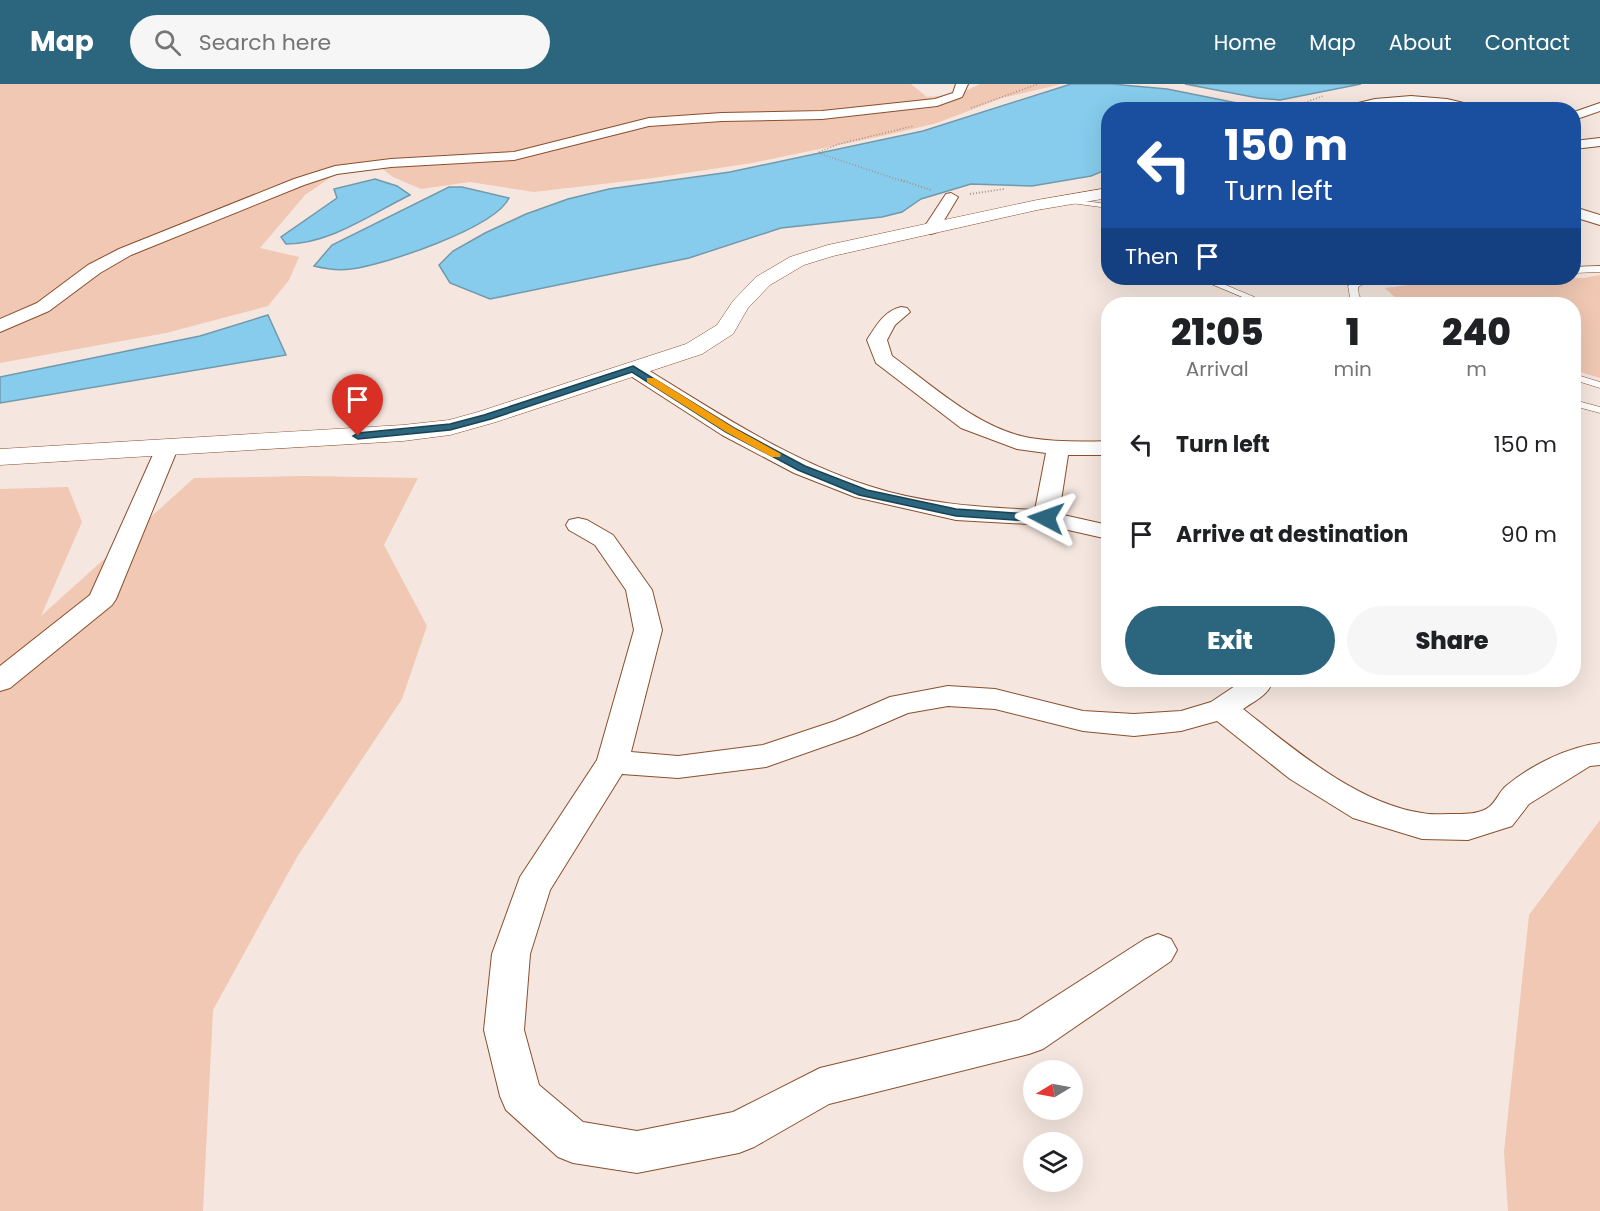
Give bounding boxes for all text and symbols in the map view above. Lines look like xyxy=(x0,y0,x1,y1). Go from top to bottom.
search box xyxy=(130,15,550,69)
text: Map xyxy=(30,22,94,61)
icon: search xyxy=(151,26,184,59)
text: Search here xyxy=(199,27,331,58)
text: Home xyxy=(1214,28,1276,57)
text: Map xyxy=(1309,28,1356,57)
text: About xyxy=(1389,28,1452,57)
text: Contact xyxy=(1485,28,1570,57)
text: 150 m xyxy=(1224,116,1348,175)
icon: left xyxy=(1125,126,1203,204)
text: Turn left xyxy=(1224,172,1333,209)
icon: arrive xyxy=(1191,240,1224,273)
text: Then xyxy=(1125,241,1179,272)
text: 21:05 xyxy=(1171,307,1264,358)
text: 1 xyxy=(1346,307,1360,358)
text: 240 xyxy=(1442,307,1511,358)
text: Arrival xyxy=(1186,355,1249,383)
text: min xyxy=(1334,355,1372,383)
text: m xyxy=(1466,355,1487,383)
pin xyxy=(332,374,383,436)
icon: arrive xyxy=(341,383,374,416)
icon: left xyxy=(1125,428,1158,461)
text: Turn left xyxy=(1176,429,1270,460)
text: 150 m xyxy=(1494,429,1557,460)
position arrow xyxy=(1014,486,1078,550)
icon: arrive xyxy=(1125,518,1158,551)
text: Arrive at destination xyxy=(1176,519,1408,550)
text: 90 m xyxy=(1501,519,1557,550)
button: Exit xyxy=(1125,606,1335,675)
button: Share xyxy=(1347,606,1557,675)
north arrow xyxy=(1023,1060,1083,1120)
map controls xyxy=(1023,1060,1083,1192)
button: layers xyxy=(1023,1132,1083,1192)

